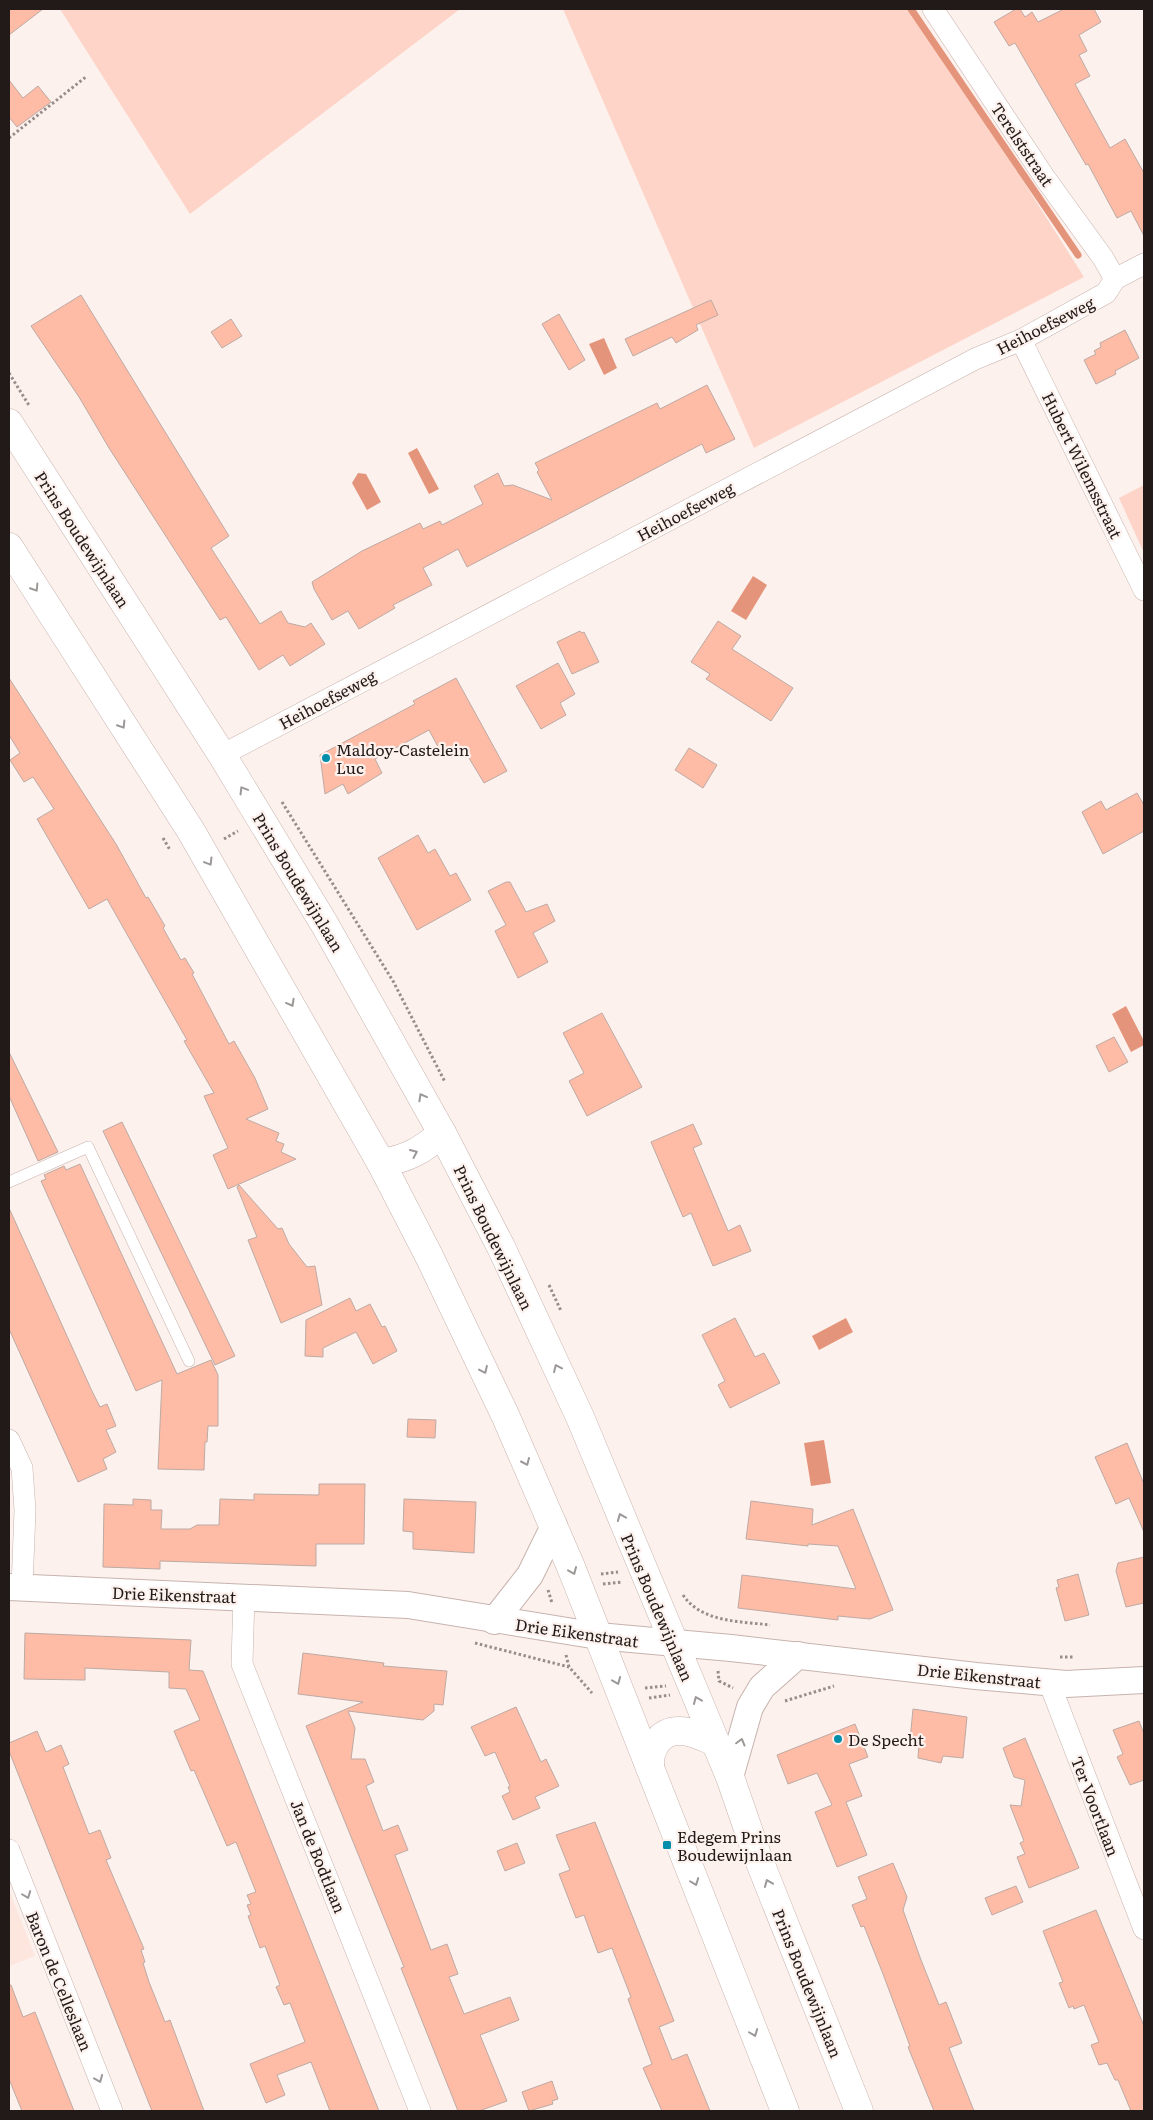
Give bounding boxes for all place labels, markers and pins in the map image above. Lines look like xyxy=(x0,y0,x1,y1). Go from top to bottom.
place label: Maldoy-Castelein Luc xyxy=(336,737,470,779)
marker: Maldoy-Castelein Luc xyxy=(320,752,332,764)
place label: De Specht xyxy=(848,1727,924,1751)
marker: De Specht xyxy=(832,1733,844,1745)
place label: Edegem Prins Boudewijnlaan xyxy=(677,1824,793,1866)
marker: Edegem Prins Boudewijnlaan xyxy=(661,1839,673,1851)

